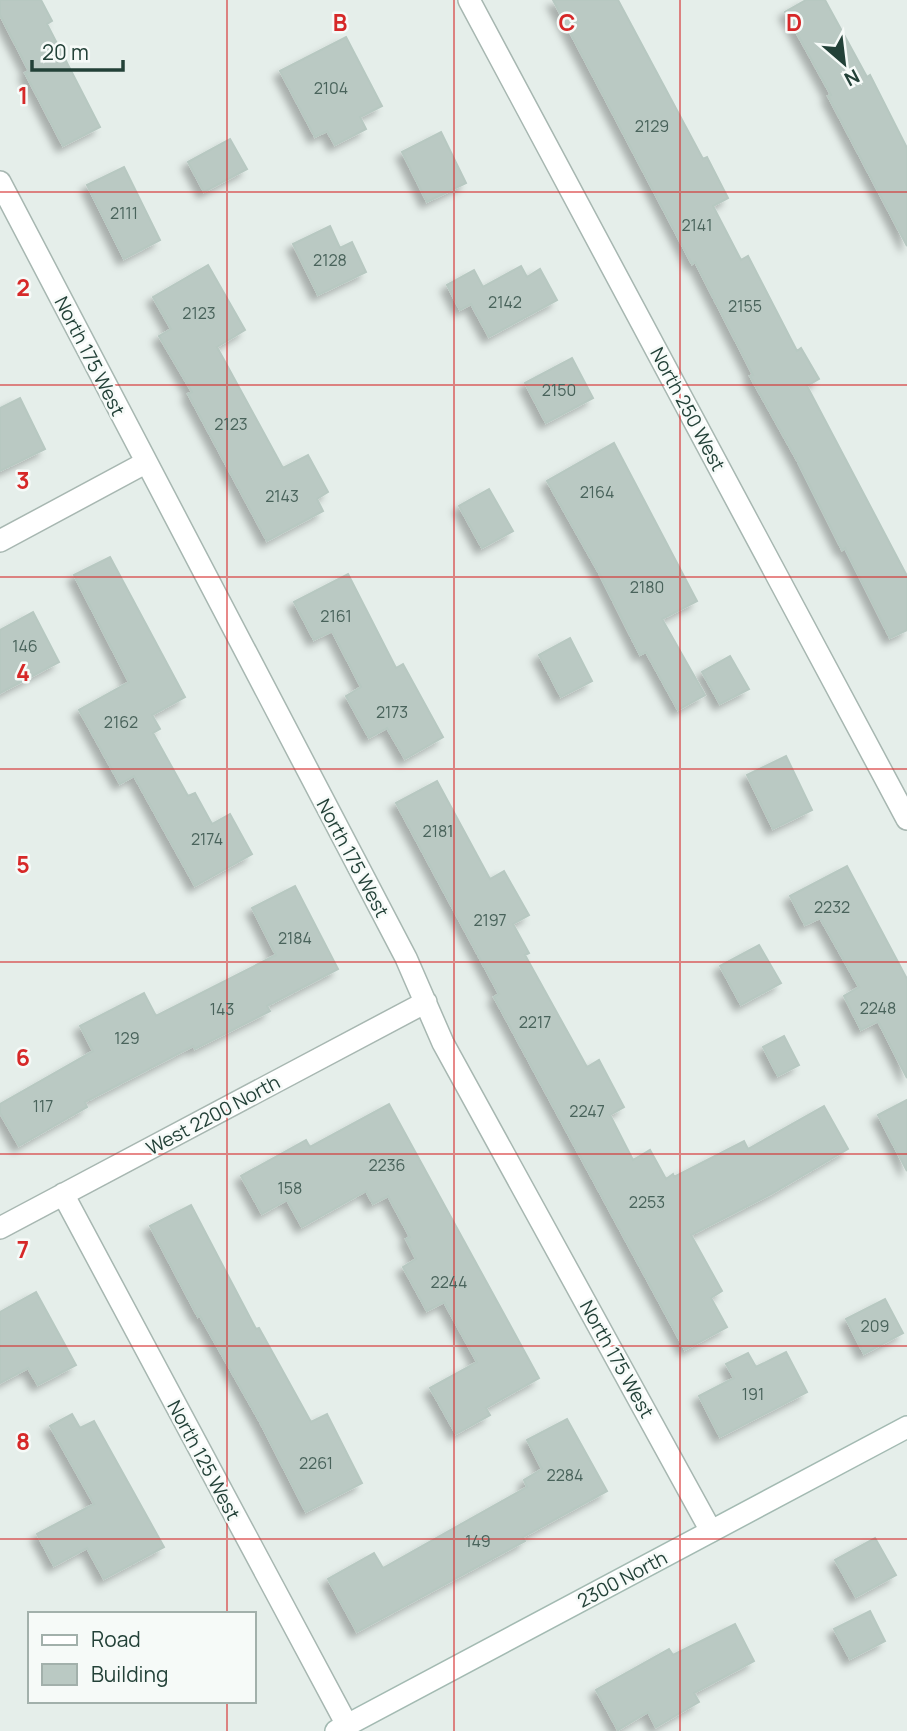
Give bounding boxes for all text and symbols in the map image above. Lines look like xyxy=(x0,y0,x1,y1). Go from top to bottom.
text: B xyxy=(333,6,347,38)
text: C xyxy=(559,6,576,38)
text: D xyxy=(786,6,802,38)
scale bar xyxy=(32,28,122,72)
north arrow xyxy=(809,28,879,98)
text: 20 m xyxy=(42,38,89,66)
text: N xyxy=(840,63,864,93)
house number: 2104 xyxy=(314,77,348,99)
text: 1 xyxy=(18,79,28,111)
house number: 2129 xyxy=(635,115,669,137)
house number: 2111 xyxy=(110,202,138,224)
house number: 2141 xyxy=(681,214,713,236)
house number: 2128 xyxy=(313,249,347,271)
text: 2 xyxy=(16,271,30,303)
house number: 2142 xyxy=(488,291,522,313)
street label: North 175 West xyxy=(49,292,131,420)
house number: 2155 xyxy=(728,295,762,317)
house number: 2123 xyxy=(182,302,216,324)
street label: North 250 West xyxy=(645,343,731,475)
house number: 2150 xyxy=(542,379,576,401)
house number: 2123 xyxy=(214,413,248,435)
text: 3 xyxy=(16,464,30,496)
house number: 2164 xyxy=(580,481,614,503)
house number: 2143 xyxy=(265,485,299,507)
house number: 2180 xyxy=(630,576,664,598)
house number: 2161 xyxy=(320,605,352,627)
house number: 146 xyxy=(12,635,38,657)
text: 4 xyxy=(16,656,30,688)
house number: 2173 xyxy=(376,701,408,723)
house number: 2162 xyxy=(104,711,138,733)
street label: North 175 West xyxy=(311,794,395,922)
house number: 2181 xyxy=(423,820,453,842)
house number: 2174 xyxy=(191,828,223,850)
text: 5 xyxy=(16,848,30,880)
house number: 2232 xyxy=(814,896,850,918)
house number: 2197 xyxy=(473,909,507,931)
house number: 2184 xyxy=(278,927,312,949)
house number: 2248 xyxy=(860,997,896,1019)
house number: 143 xyxy=(210,998,234,1020)
house number: 2217 xyxy=(519,1011,551,1033)
house number: 129 xyxy=(114,1027,140,1049)
text: 6 xyxy=(16,1041,30,1073)
street label: West 2200 North xyxy=(142,1069,284,1161)
house number: 117 xyxy=(33,1095,53,1117)
house number: 2247 xyxy=(569,1100,605,1122)
house number: 2236 xyxy=(368,1154,406,1176)
house number: 158 xyxy=(278,1177,302,1199)
house number: 2253 xyxy=(629,1191,665,1213)
text: 7 xyxy=(17,1233,29,1265)
house number: 2244 xyxy=(431,1271,467,1293)
street label: North 175 West xyxy=(574,1295,660,1423)
house number: 209 xyxy=(861,1315,889,1337)
house number: 191 xyxy=(742,1383,764,1405)
street label: North 125 West xyxy=(162,1396,246,1524)
text: 8 xyxy=(16,1425,30,1457)
house number: 2261 xyxy=(299,1452,333,1474)
house number: 2284 xyxy=(547,1464,583,1486)
house number: 149 xyxy=(465,1530,491,1552)
street label: 2300 North xyxy=(572,1544,672,1614)
legend xyxy=(28,1612,256,1703)
text: Road xyxy=(91,1625,141,1653)
text: Building xyxy=(91,1660,168,1688)

